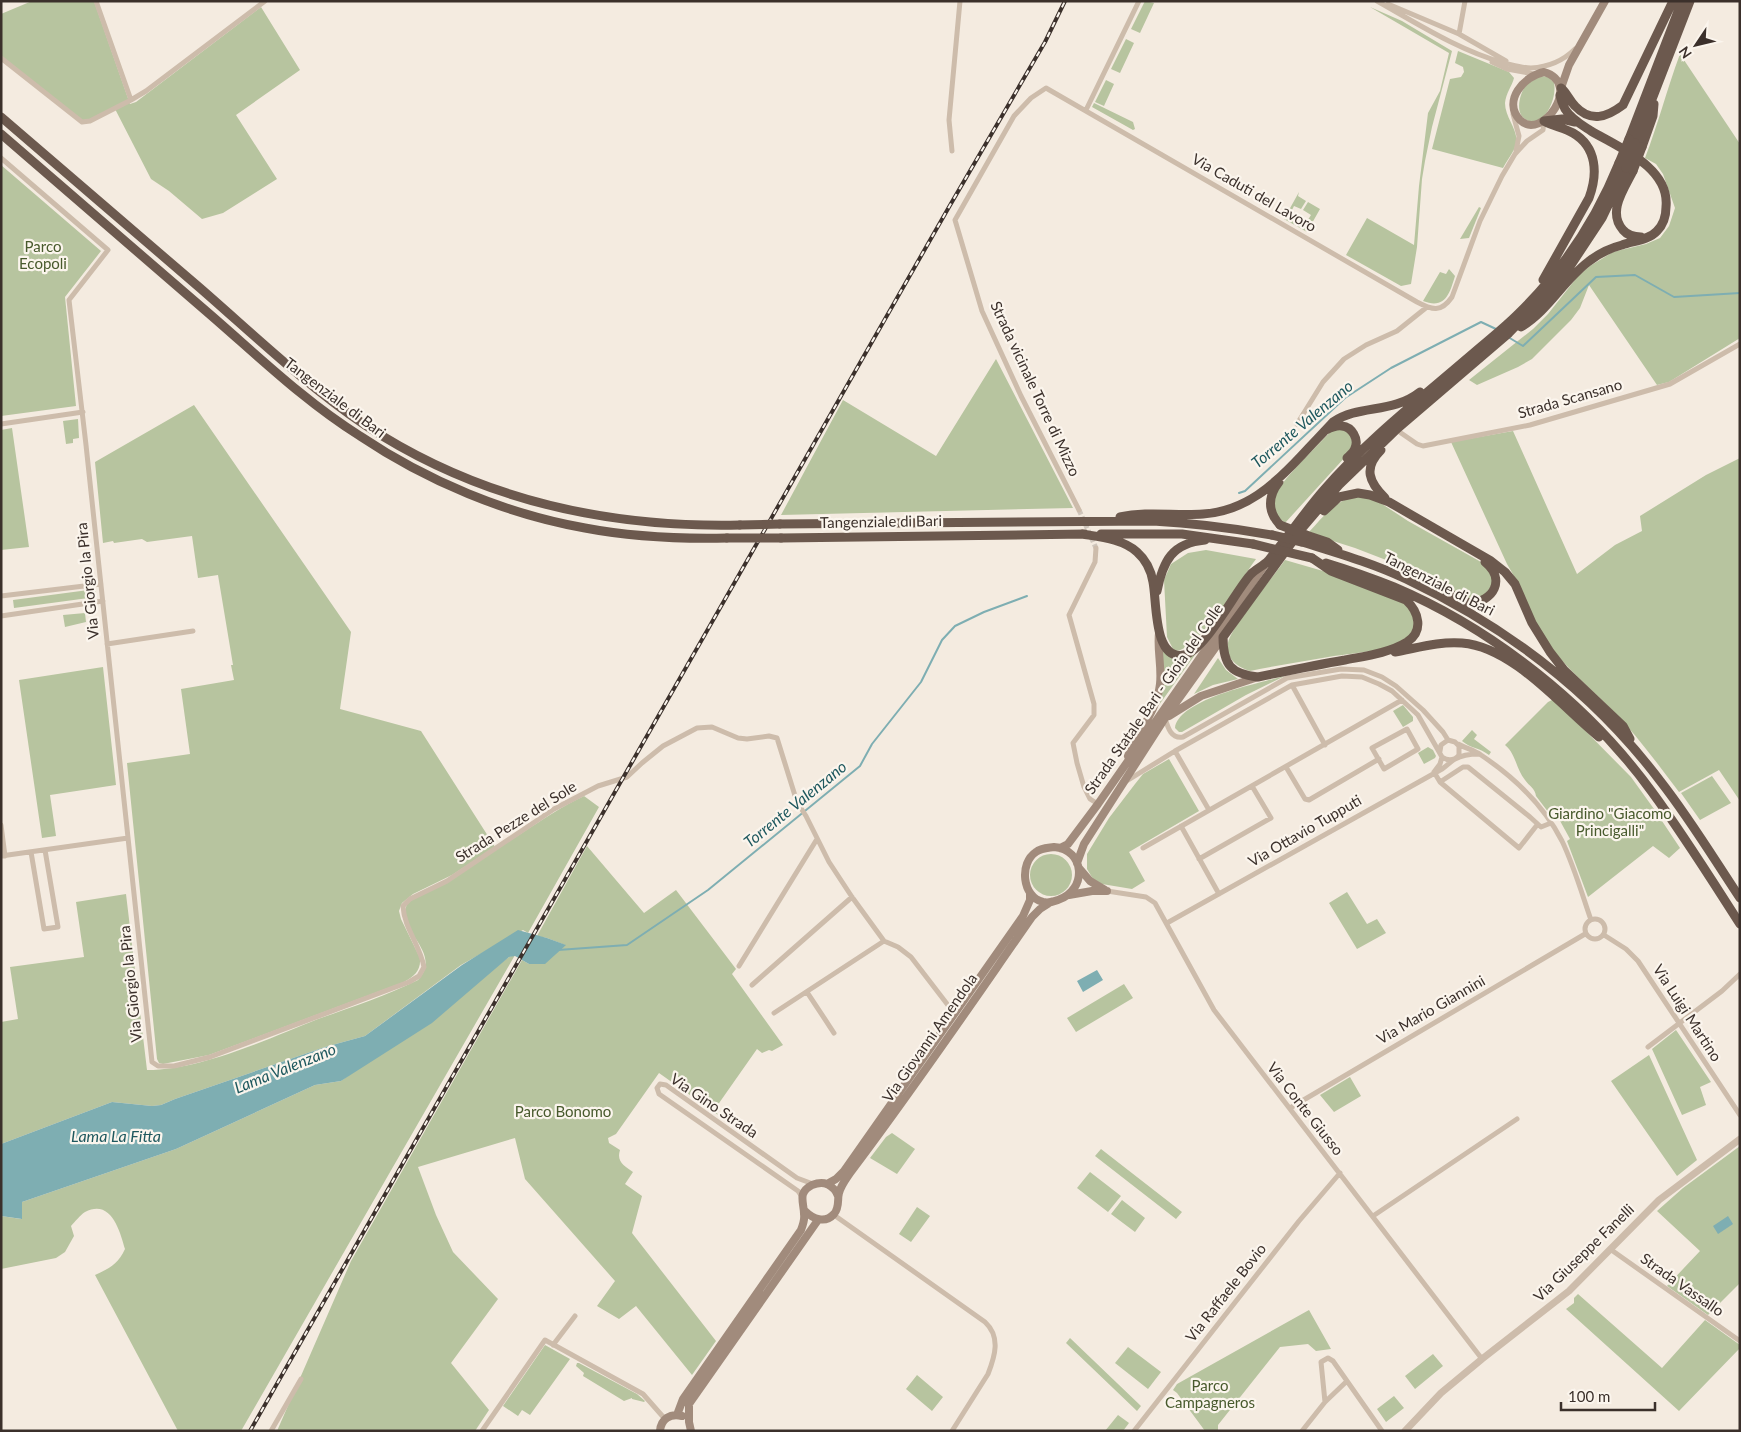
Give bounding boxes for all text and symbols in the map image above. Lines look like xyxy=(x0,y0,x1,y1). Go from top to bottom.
north arrow xyxy=(1671,20,1721,70)
text: N xyxy=(1675,43,1695,62)
street label: Via Caduti del Lavoro xyxy=(1189,149,1320,235)
park label: Parco Ecopoli xyxy=(19,237,67,272)
street label: Strada vicinale Torre di Mizzo xyxy=(987,298,1084,479)
street label: Tangenziale di Bari xyxy=(281,353,390,441)
street label: Strada Scansano xyxy=(1516,375,1624,422)
water label: Torrente Valenzano xyxy=(1247,376,1356,472)
street label: Tangenziale di Bari xyxy=(820,511,942,531)
street label: Via Giorgio la Pira xyxy=(72,522,102,640)
street label: Tangenziale di Bari xyxy=(1381,547,1498,619)
street label: Strada Statale Bari - Gioia del Colle xyxy=(1080,600,1226,797)
water label: Torrente Valenzano xyxy=(739,756,850,851)
street label: Strada Pezze del Sole xyxy=(452,777,579,866)
street label: Via Ottavio Tupputi xyxy=(1245,790,1364,870)
park label: Giardino "Giacomo Princigalli" xyxy=(1548,804,1672,839)
street label: Via Giorgio la Pira xyxy=(115,925,145,1043)
street label: Via Luigi Martino xyxy=(1650,960,1726,1064)
street label: Via Giovanni Amendola xyxy=(878,970,980,1105)
street label: Via Mario Giannini xyxy=(1373,971,1488,1047)
water label: Lama Valenzano xyxy=(231,1039,338,1097)
street label: Via Conte Giusso xyxy=(1264,1058,1348,1159)
street label: Via Gino Strada xyxy=(667,1069,762,1141)
park label: Parco Bonomo xyxy=(515,1102,611,1120)
water label: Lama La Fitta xyxy=(71,1126,161,1145)
street label: Via Giuseppe Fanelli xyxy=(1529,1200,1637,1305)
street label: Via Raffaele Bovio xyxy=(1181,1240,1269,1345)
street label: Strada Vassallo xyxy=(1637,1249,1728,1320)
park label: Parco Campagneros xyxy=(1165,1376,1255,1411)
scale bar xyxy=(1561,1380,1655,1412)
text: 100 m xyxy=(1568,1387,1610,1405)

